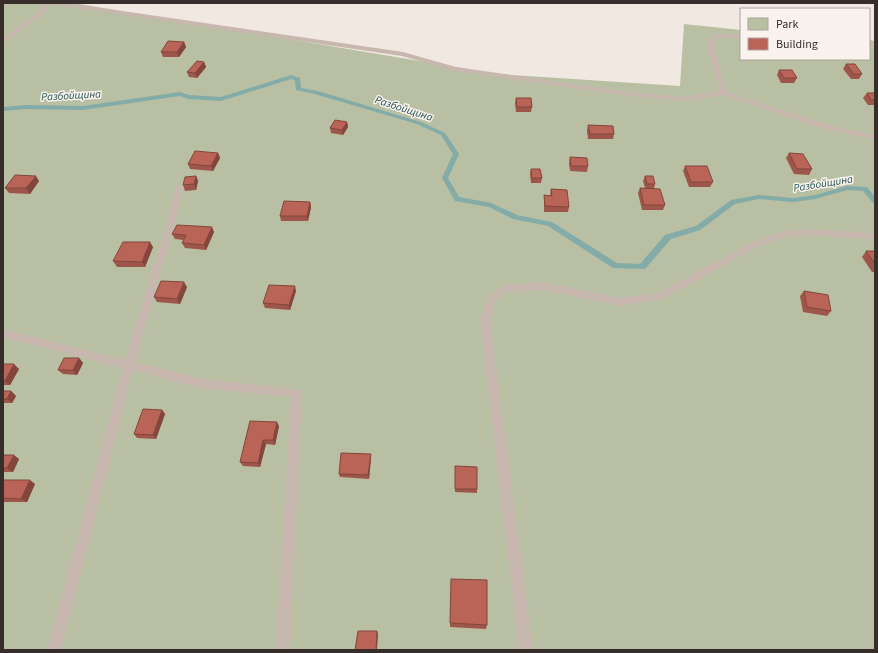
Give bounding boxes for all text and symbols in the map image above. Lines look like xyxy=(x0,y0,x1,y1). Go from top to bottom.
legend xyxy=(740,8,870,60)
text: Park xyxy=(776,16,798,33)
text: Building xyxy=(776,36,818,53)
water label: Разбойщина xyxy=(41,86,102,105)
water label: Разбойщина xyxy=(373,92,435,125)
water label: Разбойщина xyxy=(792,171,854,196)

